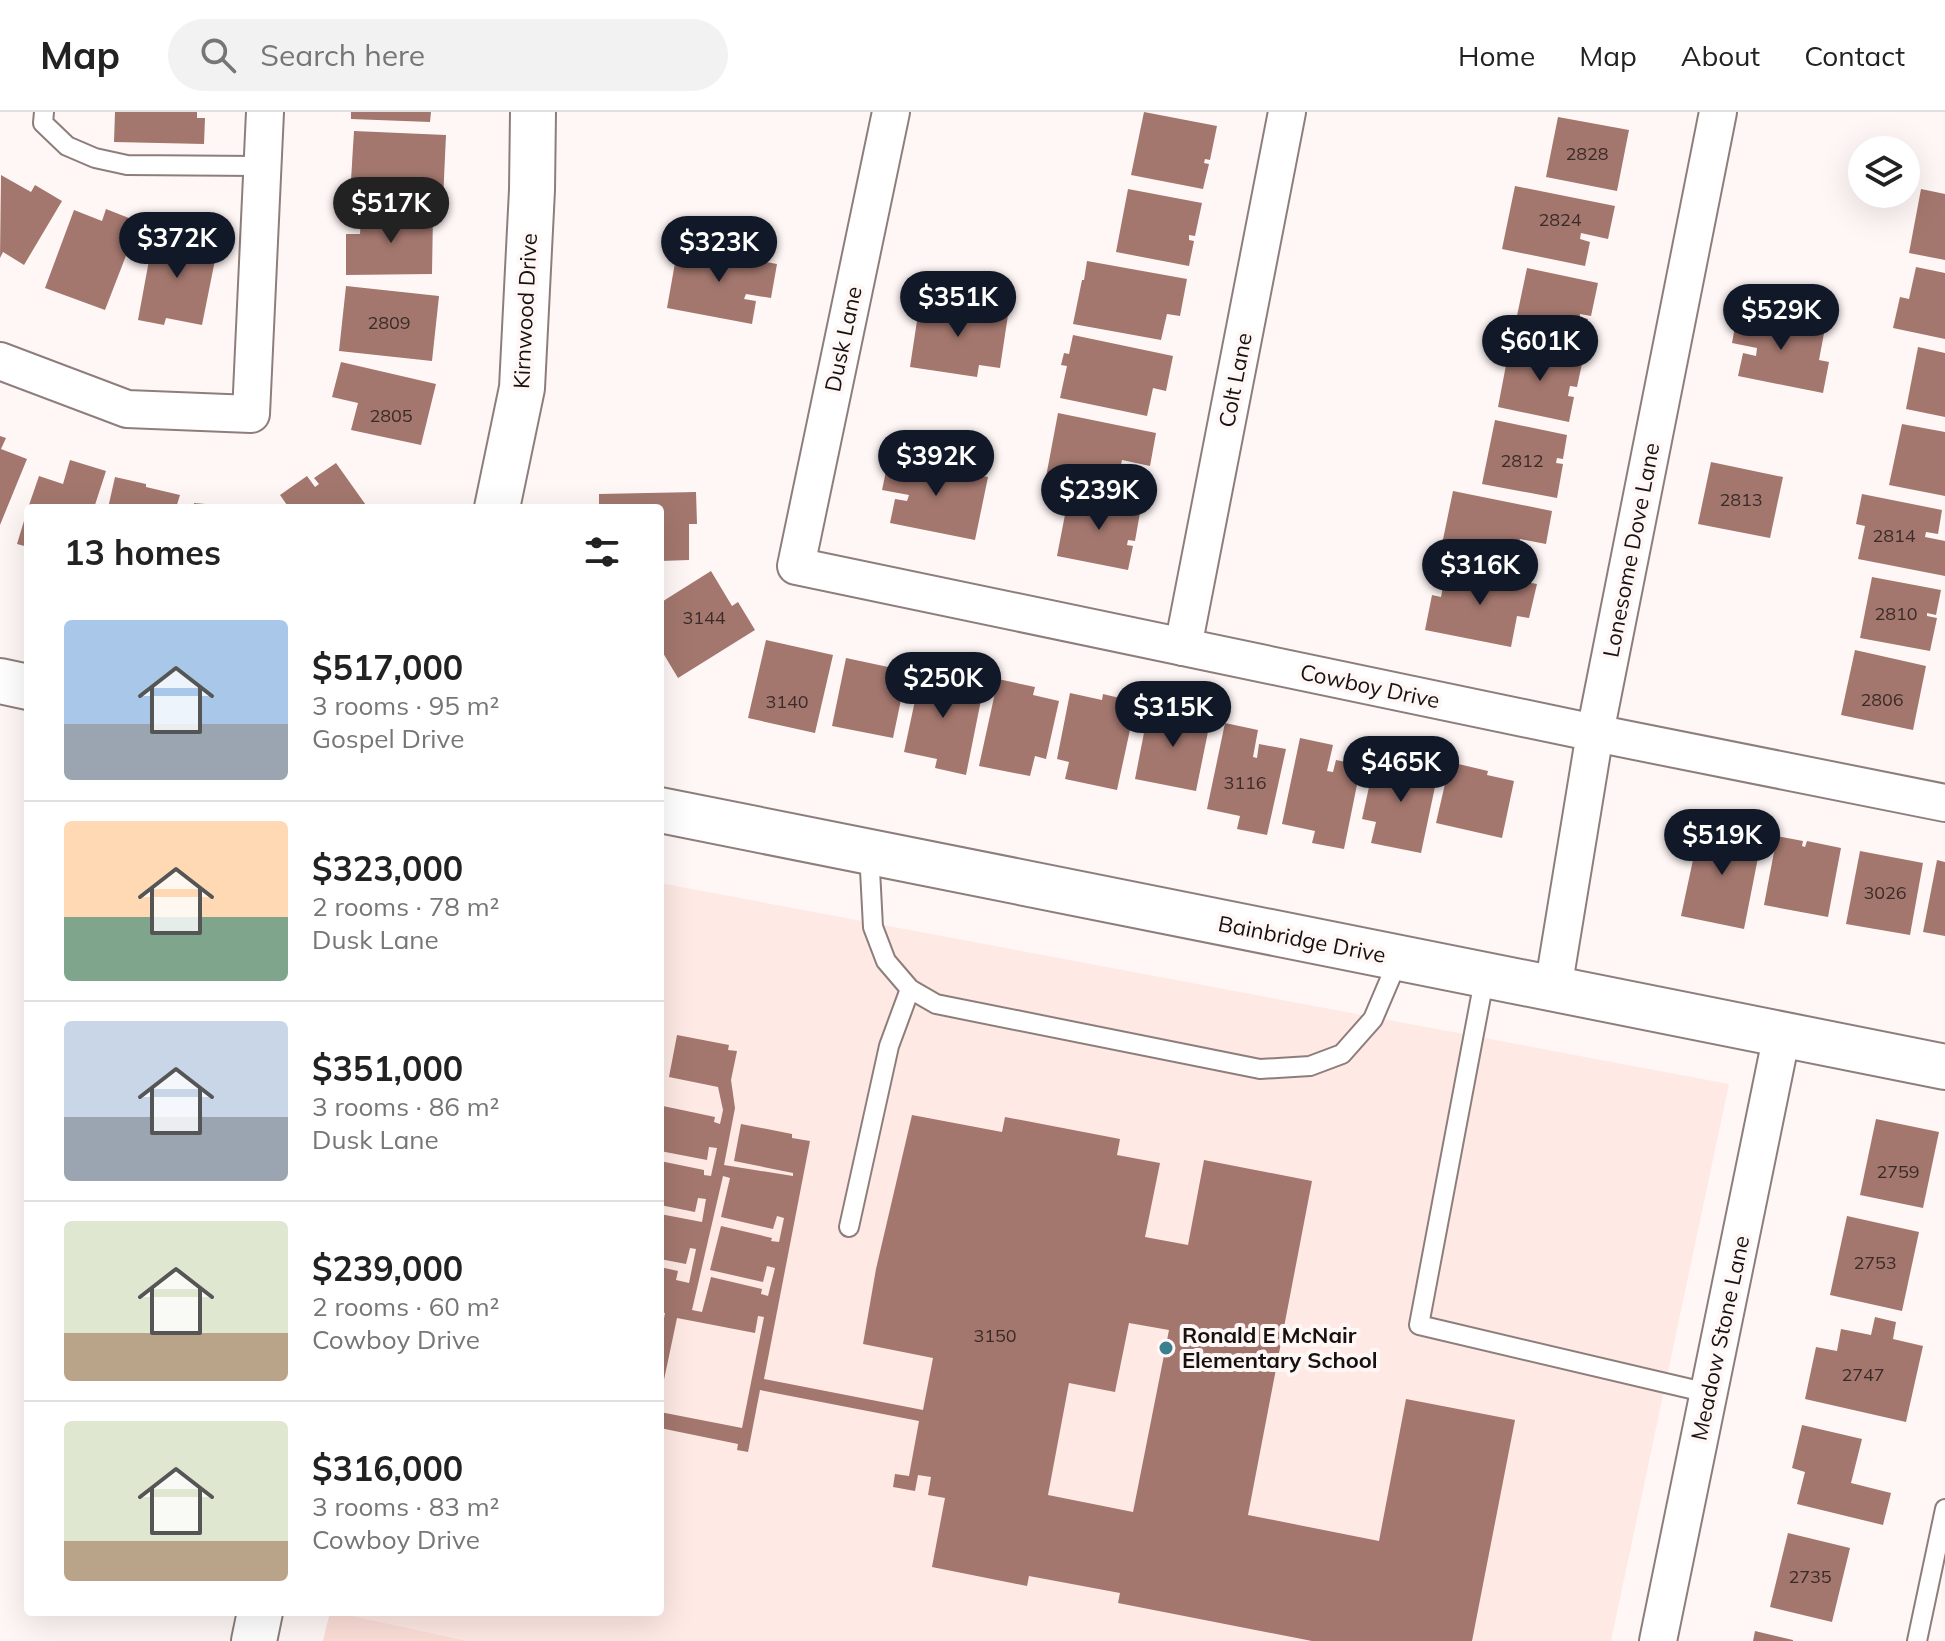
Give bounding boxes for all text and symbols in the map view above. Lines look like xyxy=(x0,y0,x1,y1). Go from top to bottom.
search box xyxy=(168,19,728,91)
text: Map xyxy=(40,31,120,79)
icon: search xyxy=(196,33,240,77)
text: Search here xyxy=(260,36,425,74)
text: Home xyxy=(1458,38,1535,73)
text: Map xyxy=(1579,38,1637,73)
text: About xyxy=(1681,38,1760,73)
text: Contact xyxy=(1804,38,1905,73)
map controls xyxy=(1848,136,1920,208)
button: layers xyxy=(1848,136,1920,208)
house number: 2828 xyxy=(1565,142,1609,165)
pin: $517K xyxy=(335,177,447,245)
text: $517K xyxy=(351,186,431,219)
house number: 2824 xyxy=(1538,208,1582,231)
pin: $372K xyxy=(121,212,233,280)
pin: $323K xyxy=(663,216,775,284)
text: $372K xyxy=(137,221,217,254)
text: $323K xyxy=(679,225,759,258)
street label: Kirnwood Drive xyxy=(507,232,543,390)
pin: $351K xyxy=(902,271,1014,339)
text: $351K xyxy=(918,280,998,313)
street label: Dusk Lane xyxy=(818,284,868,394)
pin: $529K xyxy=(1725,284,1837,352)
text: $529K xyxy=(1741,293,1821,326)
house number: 2809 xyxy=(367,311,411,334)
pin: $601K xyxy=(1484,315,1596,383)
text: $601K xyxy=(1500,324,1580,357)
street label: Colt Lane xyxy=(1212,330,1258,430)
house number: 2805 xyxy=(369,404,413,427)
pin: $392K xyxy=(880,430,992,498)
text: $392K xyxy=(896,439,976,472)
street label: Lonesome Dove Lane xyxy=(1596,440,1666,660)
house number: 2812 xyxy=(1500,449,1544,472)
pin: $239K xyxy=(1043,464,1155,532)
text: $239K xyxy=(1059,473,1139,506)
house number: 2813 xyxy=(1719,488,1763,511)
house number: 2814 xyxy=(1872,524,1916,547)
icon: filters xyxy=(580,530,624,574)
text: 13 homes xyxy=(64,531,221,574)
pin: $316K xyxy=(1424,539,1536,607)
text: $316K xyxy=(1440,548,1520,581)
house number: 2810 xyxy=(1874,602,1918,625)
house number: 3144 xyxy=(682,606,726,629)
text: $517,000 xyxy=(312,646,463,689)
icon: home xyxy=(128,652,224,748)
pin: $250K xyxy=(887,652,999,720)
street label: Cowboy Drive xyxy=(1298,658,1442,714)
text: $250K xyxy=(903,661,983,694)
pin: $315K xyxy=(1117,681,1229,749)
house number: 2806 xyxy=(1860,688,1904,711)
text: 3 rooms · 95 m² xyxy=(312,689,499,722)
house number: 3140 xyxy=(765,690,809,713)
text: $315K xyxy=(1133,690,1213,723)
text: Gospel Drive xyxy=(312,722,464,755)
pin: $465K xyxy=(1345,736,1457,804)
text: $465K xyxy=(1361,745,1441,778)
house number: 3116 xyxy=(1223,771,1267,794)
pin: $519K xyxy=(1666,809,1778,877)
text: $519K xyxy=(1682,818,1762,851)
text: $323,000 xyxy=(312,847,463,890)
icon: home xyxy=(128,853,224,949)
house number: 3026 xyxy=(1863,881,1907,904)
text: 2 rooms · 78 m² xyxy=(312,890,499,923)
street label: Bainbridge Drive xyxy=(1216,909,1388,969)
text: Dusk Lane xyxy=(312,923,439,956)
text: $351,000 xyxy=(312,1047,463,1090)
icon: home xyxy=(128,1053,224,1149)
text: 3 rooms · 86 m² xyxy=(312,1090,499,1123)
text: Dusk Lane xyxy=(312,1123,439,1156)
house number: 2759 xyxy=(1876,1160,1920,1183)
street label: Meadow Stone Lane xyxy=(1685,1233,1755,1443)
text: $239,000 xyxy=(312,1247,463,1290)
house number: 2753 xyxy=(1853,1251,1897,1274)
icon: home xyxy=(128,1253,224,1349)
text: 2 rooms · 60 m² xyxy=(312,1290,499,1323)
place label: Ronald E McNair Elementary School xyxy=(1182,1321,1378,1374)
text: Cowboy Drive xyxy=(312,1323,480,1356)
house number: 3150 xyxy=(973,1324,1017,1347)
marker: Ronald E McNair Elementary School xyxy=(1157,1339,1175,1357)
house number: 2747 xyxy=(1841,1363,1885,1386)
text: $316,000 xyxy=(312,1447,463,1490)
icon: home xyxy=(128,1453,224,1549)
text: 3 rooms · 83 m² xyxy=(312,1490,499,1523)
text: Cowboy Drive xyxy=(312,1523,480,1556)
house number: 2735 xyxy=(1788,1565,1832,1588)

